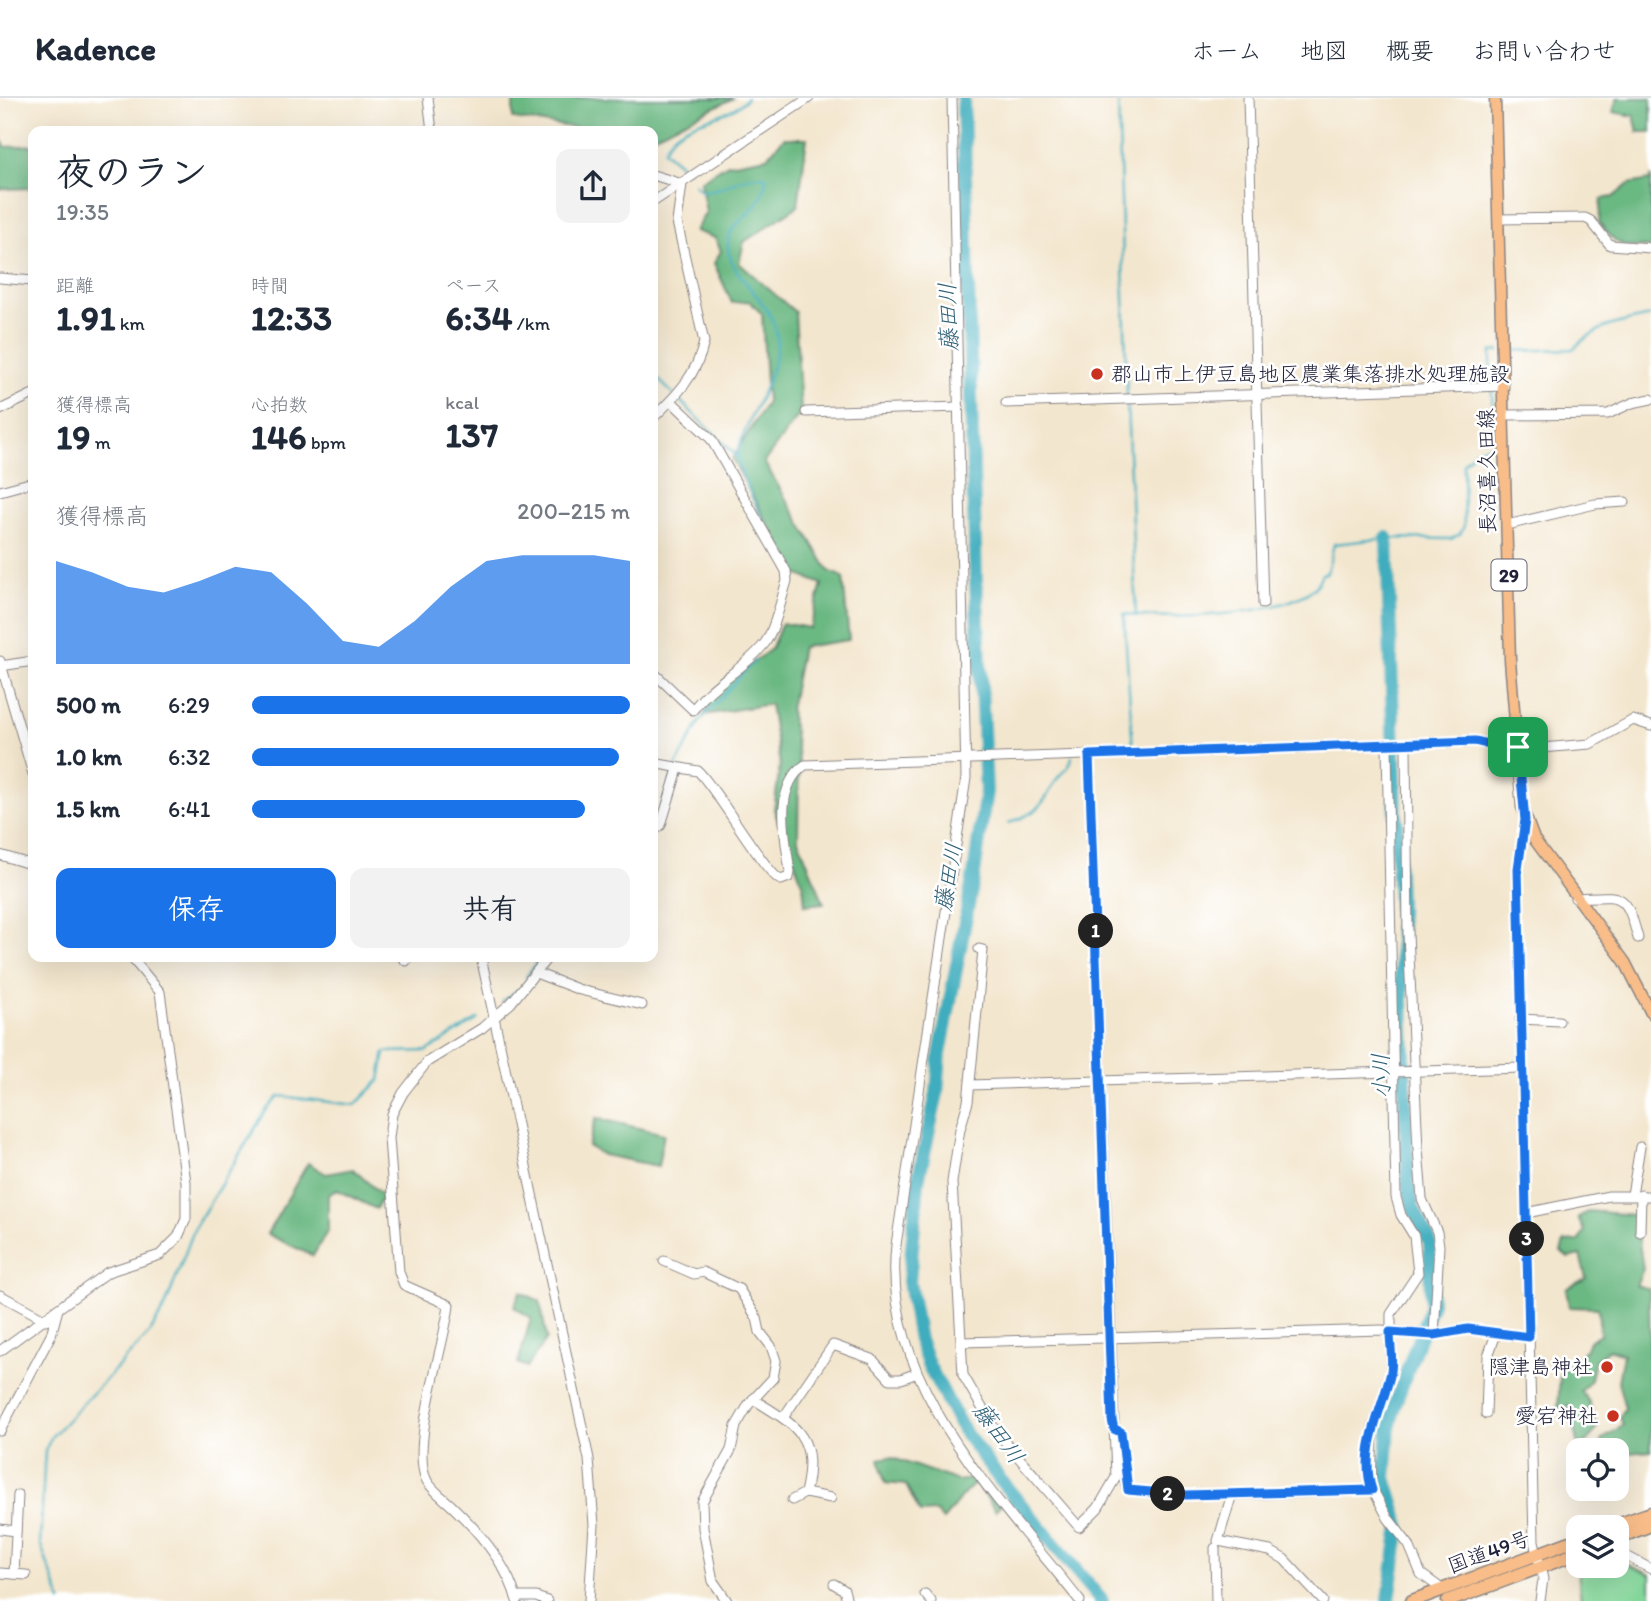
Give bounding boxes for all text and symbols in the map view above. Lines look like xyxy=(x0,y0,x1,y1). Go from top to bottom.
text: Kadence xyxy=(35,29,156,68)
text: ホーム xyxy=(1191,36,1262,65)
text: 地図 xyxy=(1300,36,1348,65)
text: 概要 xyxy=(1386,36,1434,65)
text: お問い合わせ xyxy=(1472,36,1616,65)
text: 夜のラン xyxy=(56,149,208,195)
button: share xyxy=(556,149,630,223)
text: 19:35 xyxy=(56,198,109,226)
text: 距離 xyxy=(56,274,94,297)
text: 時間 xyxy=(251,274,289,297)
text: ペース xyxy=(445,274,501,297)
water label: 藤田川 xyxy=(933,282,963,352)
text: 1.91 xyxy=(56,297,115,339)
text: 12:33 xyxy=(251,297,332,339)
text: 6:34 xyxy=(445,297,513,339)
text: km xyxy=(115,312,145,335)
text: /km xyxy=(513,312,550,335)
place label: 郡山市上伊豆島地区農業集落排水処理施設 xyxy=(1111,361,1510,386)
marker: 郡山市上伊豆島地区農業集落排水処理施設 xyxy=(1089,366,1105,382)
text: kcal xyxy=(445,391,479,414)
text: 獲得標高 xyxy=(56,393,132,416)
text: 心拍数 xyxy=(251,393,308,416)
street label: 長沼喜久田線 xyxy=(1473,408,1500,534)
text: 137 xyxy=(445,414,498,456)
text: 19 xyxy=(56,416,91,458)
text: 146 xyxy=(251,416,306,458)
text: m xyxy=(91,431,111,454)
text: bpm xyxy=(306,431,346,454)
text: 200–215 m xyxy=(517,497,630,525)
text: 獲得標高 xyxy=(56,502,148,530)
road number: 29 xyxy=(1492,560,1526,590)
text: 500 m xyxy=(56,691,121,719)
text: 6:29 xyxy=(168,691,210,719)
pin xyxy=(1488,717,1548,777)
icon: arrive xyxy=(1499,728,1537,766)
text: 1.0 km xyxy=(56,743,122,771)
text: 6:32 xyxy=(168,743,210,771)
text: 1.5 km xyxy=(56,795,120,823)
text: 6:41 xyxy=(168,795,210,823)
water label: 藤田川 xyxy=(928,841,968,913)
button: 保存 xyxy=(56,868,336,948)
button: 共有 xyxy=(350,868,630,948)
pin: 1 xyxy=(1078,914,1114,948)
text: 1 xyxy=(1091,919,1100,942)
water label: 小川 xyxy=(1366,1053,1396,1099)
pin: 3 xyxy=(1510,1222,1544,1256)
text: 3 xyxy=(1521,1227,1532,1250)
place label: 隠津島神社 xyxy=(1488,1354,1593,1379)
marker: 隠津島神社 xyxy=(1599,1359,1615,1375)
water label: 藤田川 xyxy=(967,1397,1031,1469)
place label: 愛宕神社 xyxy=(1515,1403,1599,1428)
marker: 愛宕神社 xyxy=(1605,1408,1621,1424)
map controls xyxy=(1566,1438,1629,1578)
button: locate xyxy=(1566,1438,1629,1501)
pin: 2 xyxy=(1150,1476,1186,1512)
text: 2 xyxy=(1163,1482,1173,1505)
button: layers xyxy=(1566,1515,1629,1578)
street label: 国道49号 xyxy=(1444,1525,1534,1578)

